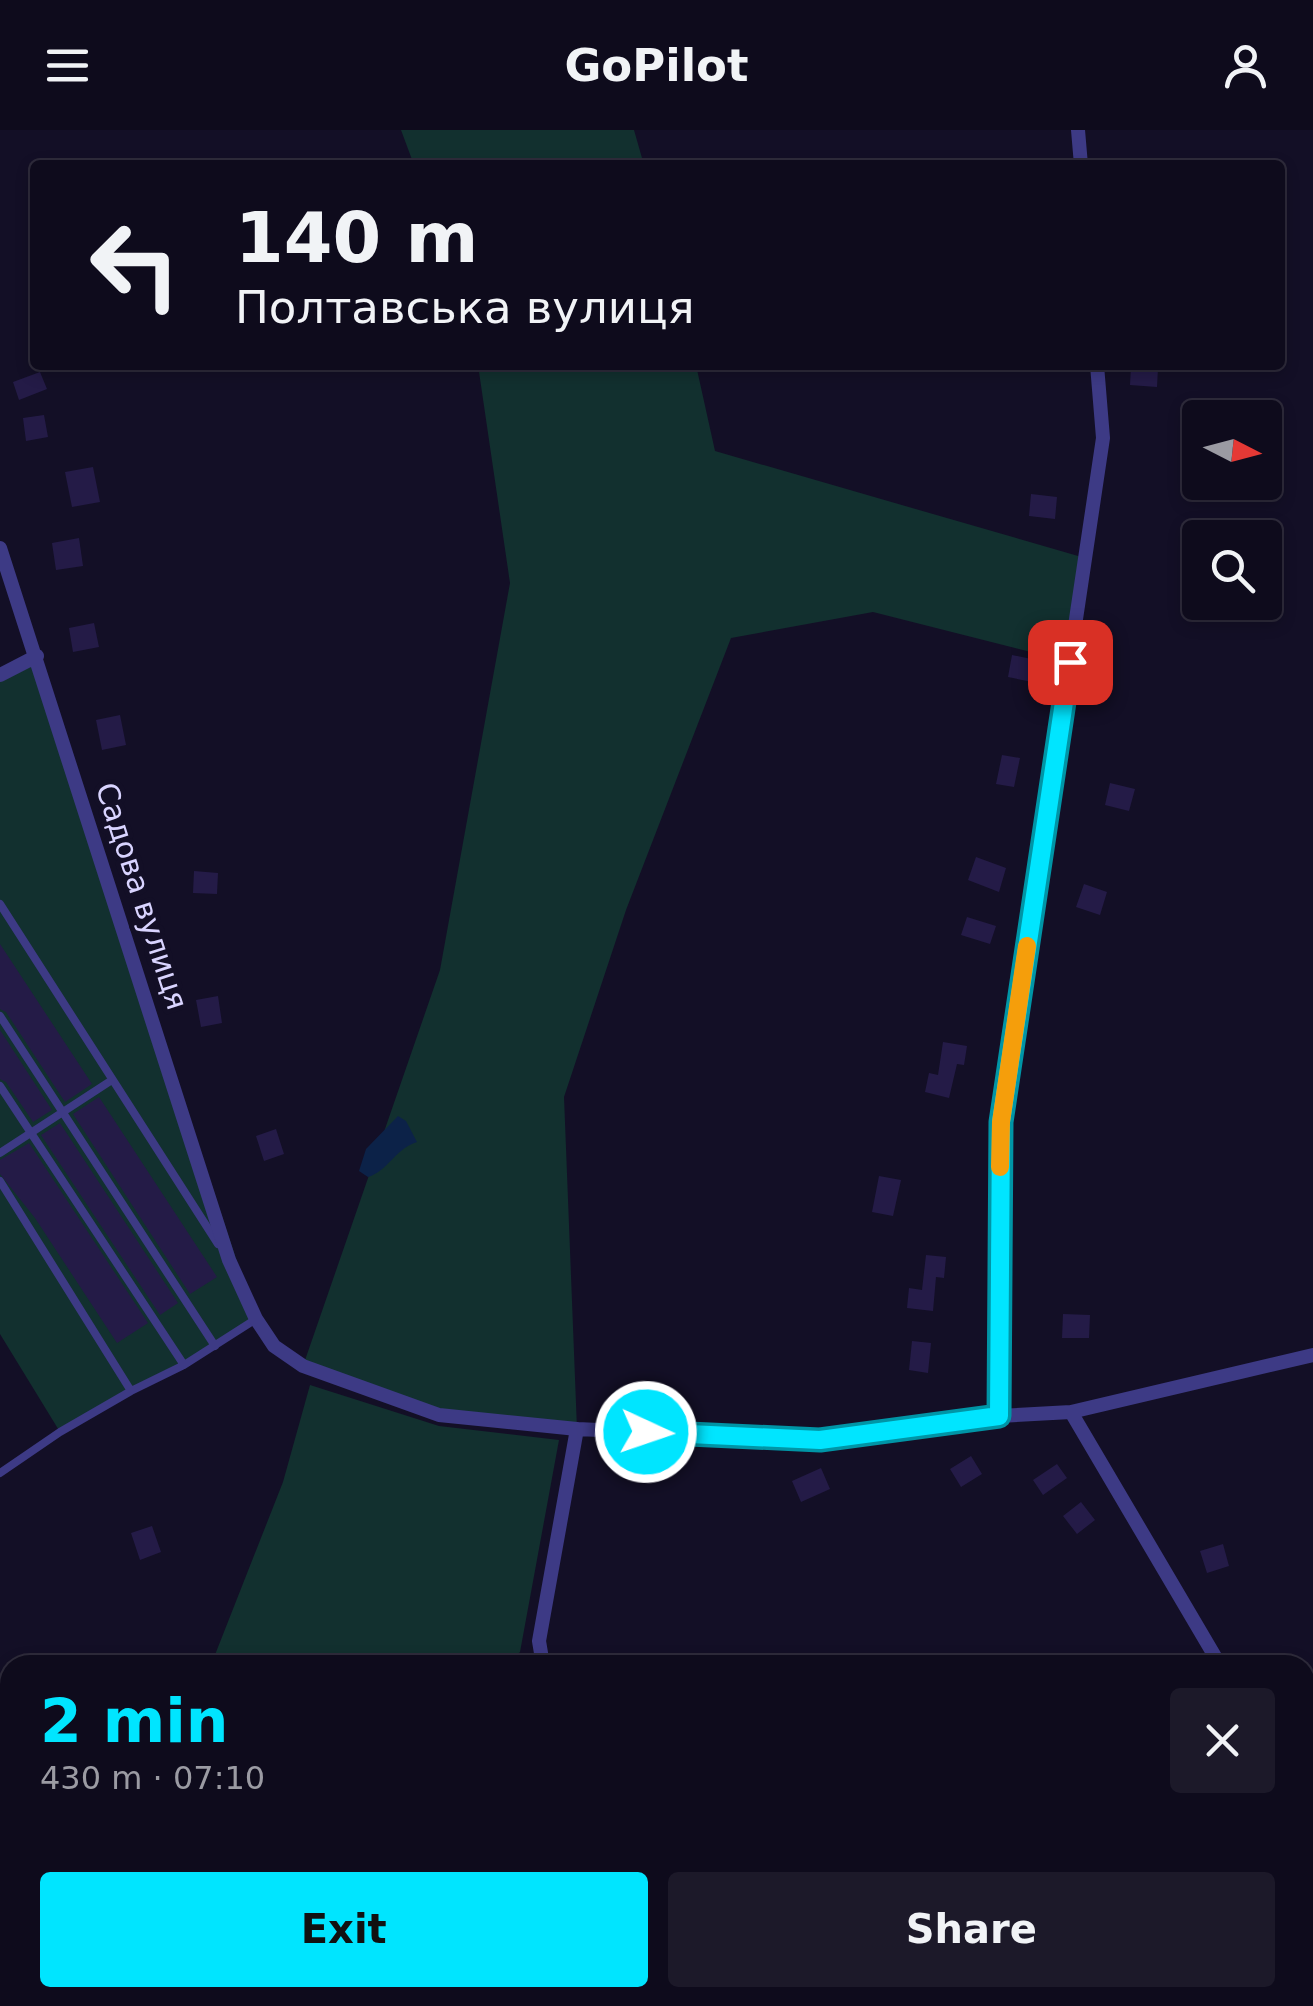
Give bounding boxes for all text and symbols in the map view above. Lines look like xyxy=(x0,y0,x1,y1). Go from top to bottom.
icon: menu xyxy=(40,38,95,93)
icon: person xyxy=(1218,38,1273,93)
text: GoPilot xyxy=(564,39,749,92)
text: 140 m xyxy=(235,197,478,279)
icon: left xyxy=(70,200,200,330)
text: Полтавська вулиця xyxy=(235,281,695,334)
north arrow xyxy=(1182,400,1282,500)
map controls xyxy=(1182,400,1282,620)
button: search xyxy=(1182,520,1282,620)
pin xyxy=(1028,620,1113,705)
icon: arrive xyxy=(1043,635,1098,690)
street label: Садова вулиця xyxy=(89,778,195,1014)
position arrow xyxy=(594,1380,698,1484)
text: 2 min xyxy=(40,1686,228,1756)
button: close xyxy=(1170,1688,1275,1793)
text: 430 m · 07:10 xyxy=(40,1759,265,1797)
button: Exit xyxy=(40,1872,648,1987)
button: Share xyxy=(668,1872,1275,1987)

